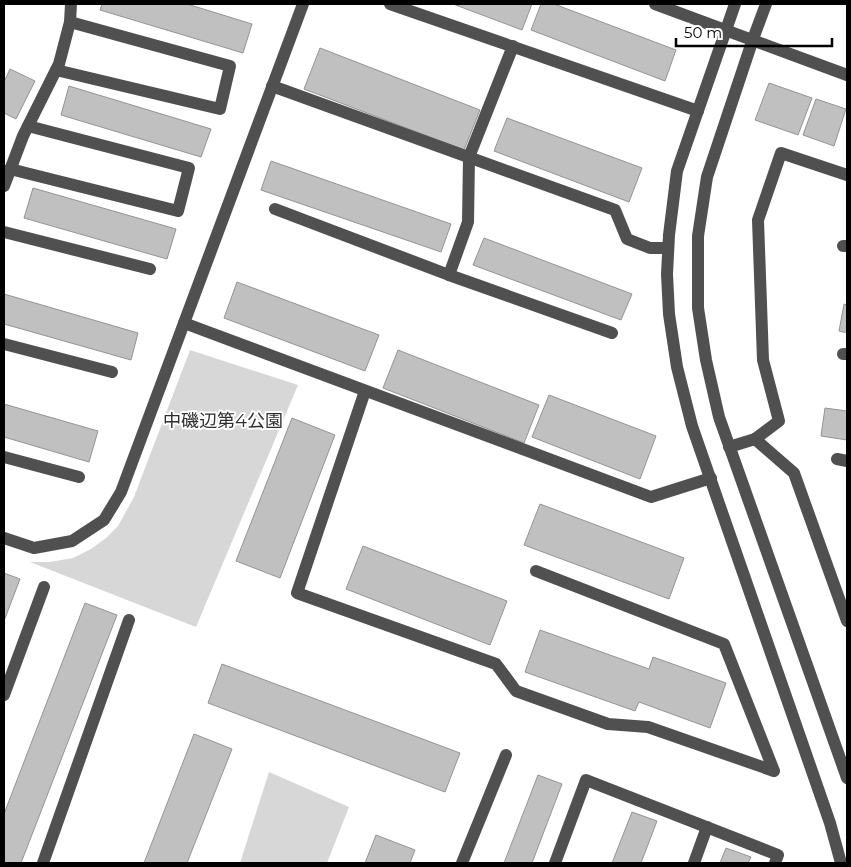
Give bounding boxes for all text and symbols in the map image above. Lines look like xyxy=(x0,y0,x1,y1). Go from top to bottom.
scale bar xyxy=(676,15,832,47)
text: 50 m xyxy=(684,23,722,42)
park label: 中磯辺第4公園 xyxy=(163,410,283,432)

